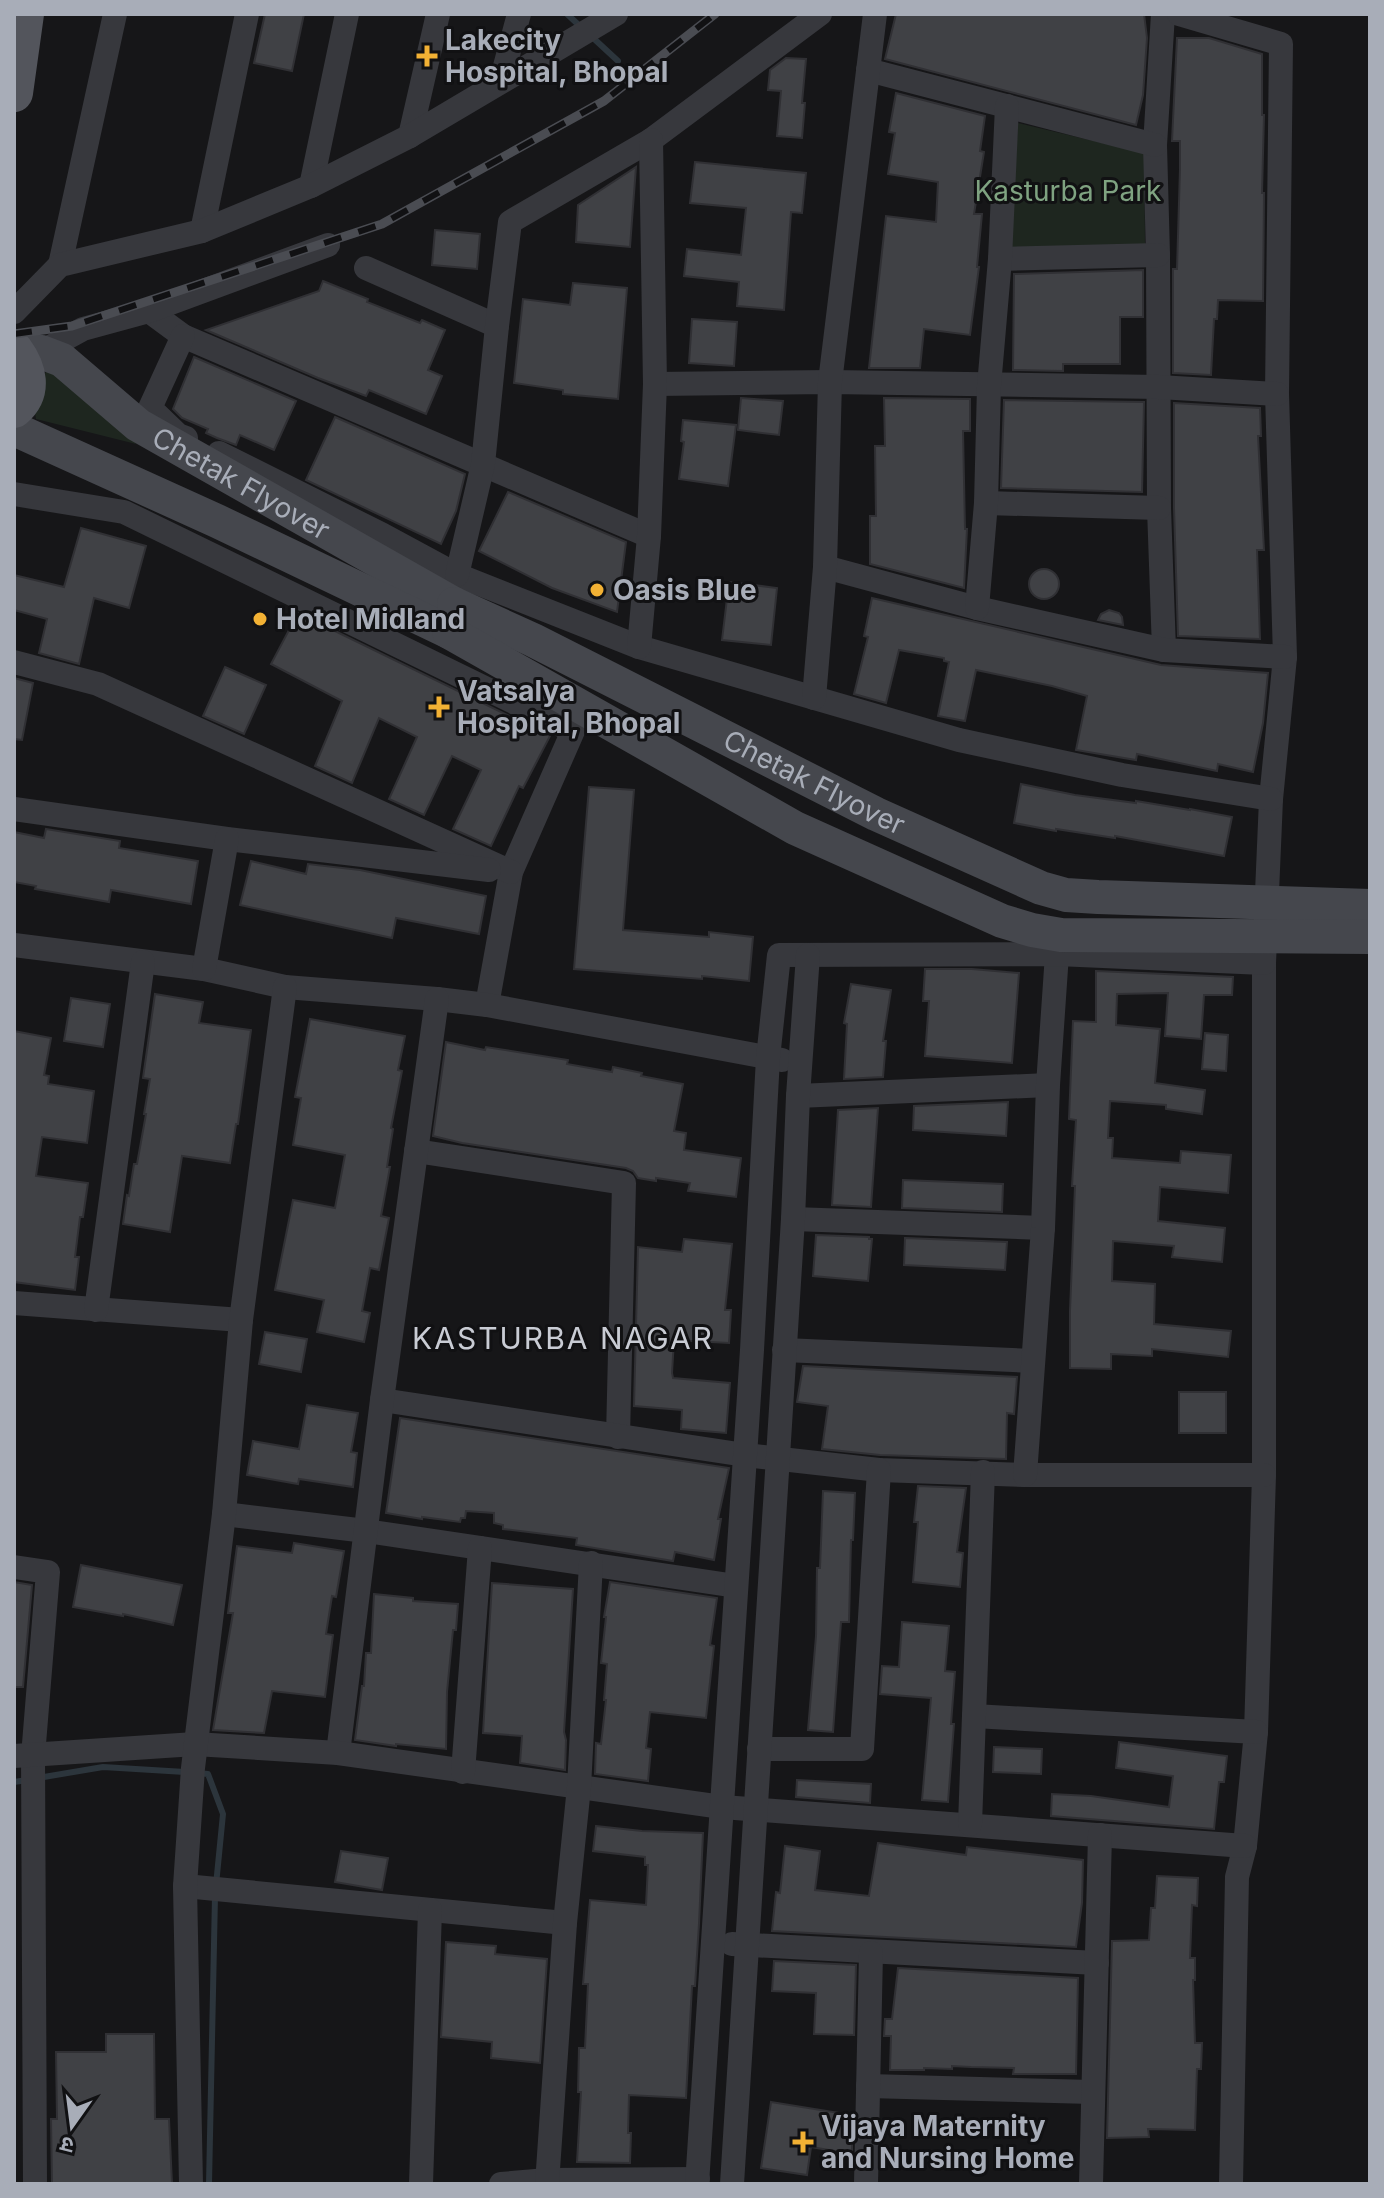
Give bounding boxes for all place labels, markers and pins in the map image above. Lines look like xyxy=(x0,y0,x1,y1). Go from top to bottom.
place label: Lakecity Hospital, Bhopal xyxy=(445,23,668,89)
marker: Lakecity Hospital, Bhopal xyxy=(416,45,438,67)
place label: Oasis Blue xyxy=(613,573,757,607)
marker: Oasis Blue xyxy=(588,581,606,599)
place label: Hotel Midland xyxy=(276,602,465,636)
marker: Hotel Midland xyxy=(251,610,269,628)
place label: Vatsalya Hospital, Bhopal xyxy=(457,674,680,740)
marker: Vatsalya Hospital, Bhopal xyxy=(428,696,450,718)
place label: Vijaya Maternity and Nursing Home xyxy=(821,2109,1075,2175)
marker: Vijaya Maternity and Nursing Home xyxy=(792,2131,814,2153)

